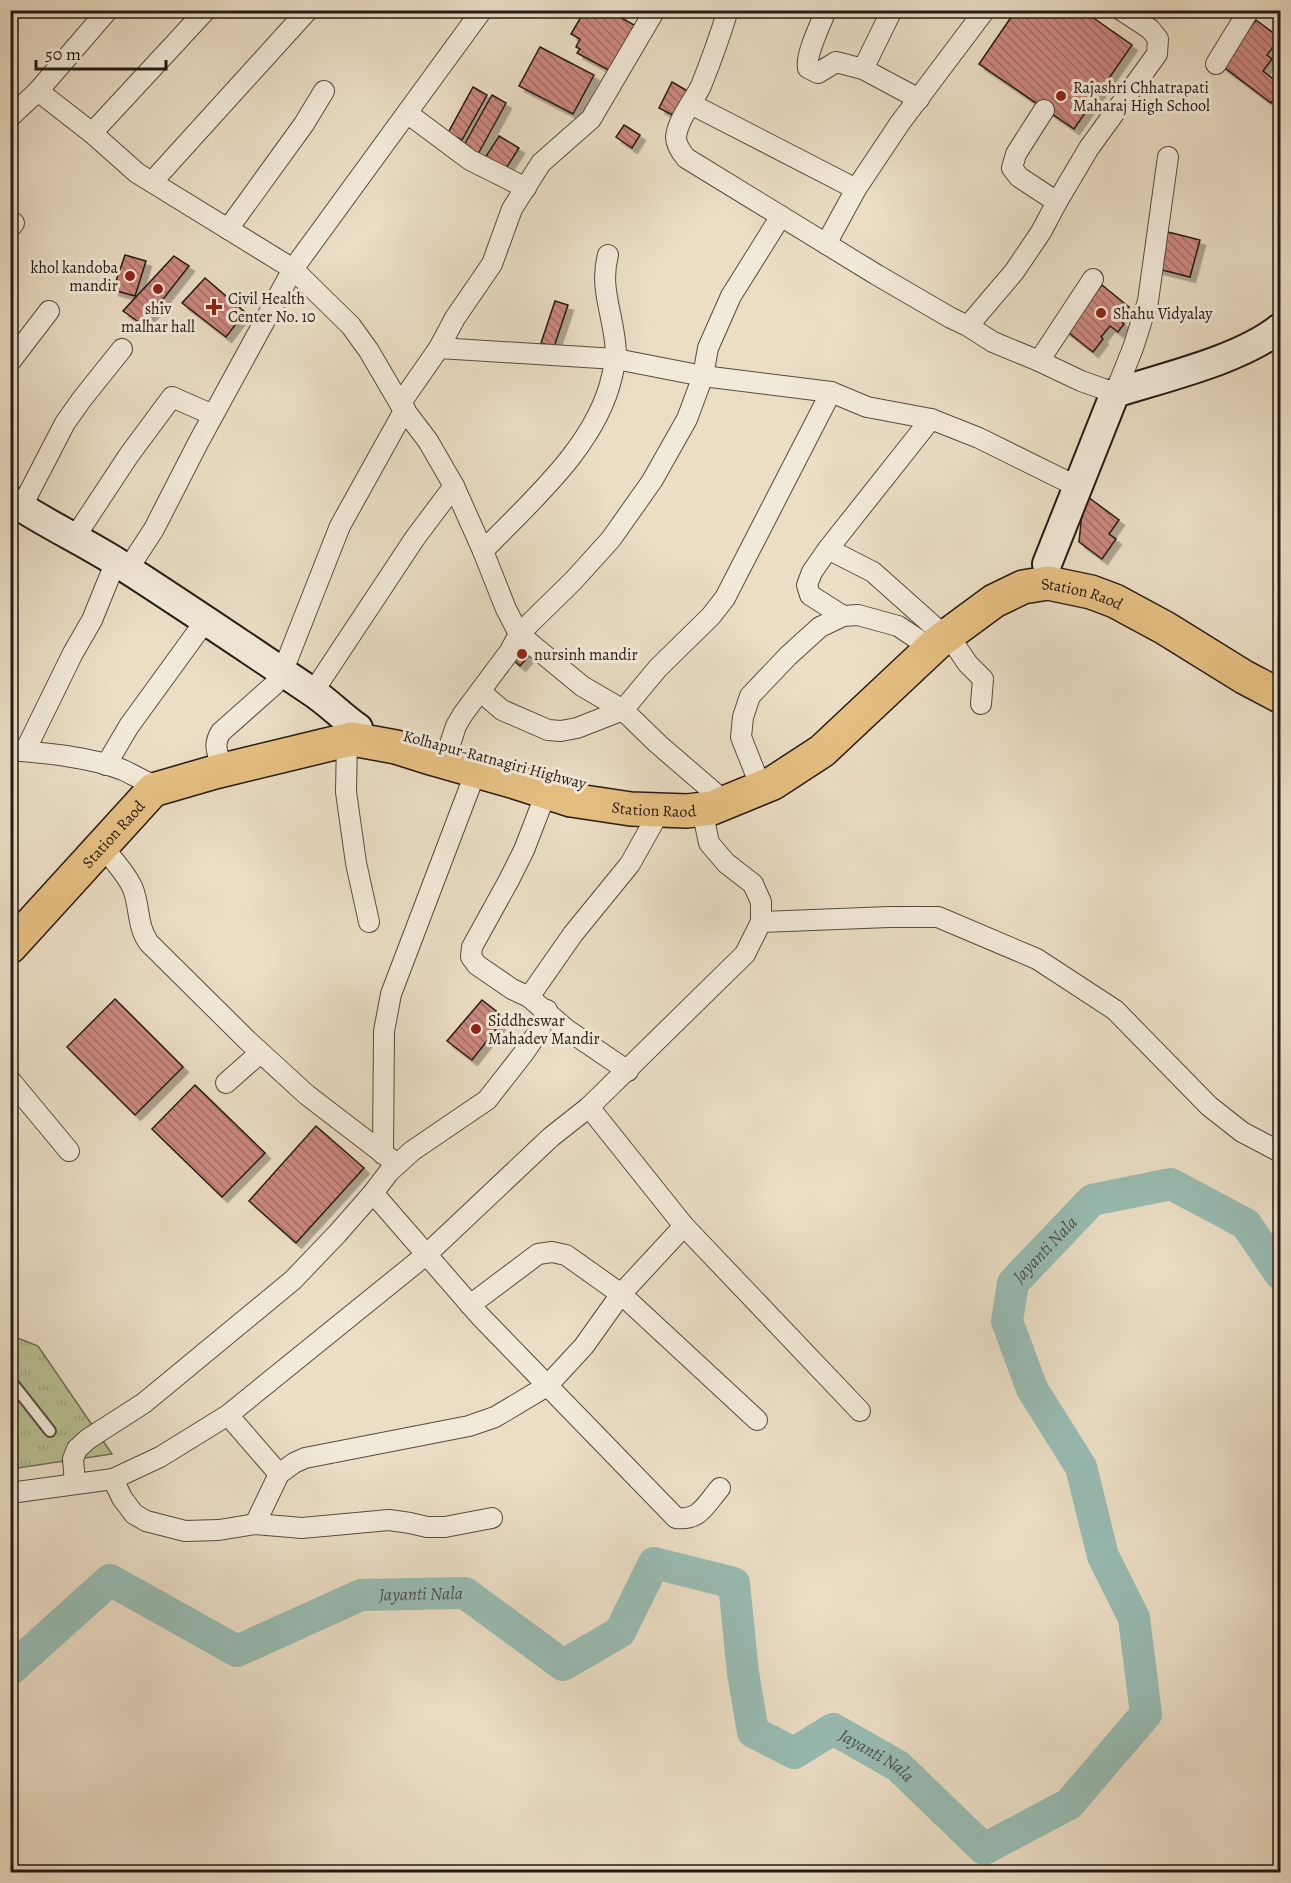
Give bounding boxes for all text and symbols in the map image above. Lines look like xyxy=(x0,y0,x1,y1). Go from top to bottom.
scale bar xyxy=(36,33,166,71)
text: 50 m xyxy=(45,42,81,66)
place label: Rajashri Chhatrapati Maharaj High School xyxy=(1073,77,1210,117)
marker: Rajashri Chhatrapati Maharaj High School xyxy=(1054,89,1068,103)
place label: khol kandoba mandir xyxy=(30,257,119,297)
marker: khol kandoba mandir xyxy=(123,269,137,283)
marker: shiv malhar hall xyxy=(151,282,165,296)
place label: Civil Health Center No. 10 xyxy=(228,288,316,328)
place label: shiv malhar hall xyxy=(121,298,195,338)
marker: Civil Health Center No. 10 xyxy=(205,298,223,316)
place label: Shahu Vidyalay xyxy=(1113,303,1213,325)
marker: Shahu Vidyalay xyxy=(1094,306,1108,320)
street label: Station Raod xyxy=(1039,573,1127,615)
place label: nursinh mandir xyxy=(534,644,638,666)
marker: nursinh mandir xyxy=(515,647,529,661)
street label: Kolhapur-Ratnagiri Highway xyxy=(401,725,590,795)
street label: Station Raod xyxy=(77,796,151,873)
street label: Station Raod xyxy=(610,796,698,823)
place label: Siddheswar Mahadev Mandir xyxy=(488,1010,600,1050)
marker: Siddheswar Mahadev Mandir xyxy=(469,1022,483,1036)
water label: Jayanti Nala xyxy=(1006,1211,1083,1289)
water label: Jayanti Nala xyxy=(378,1581,463,1607)
water label: Jayanti Nala xyxy=(834,1722,919,1787)

